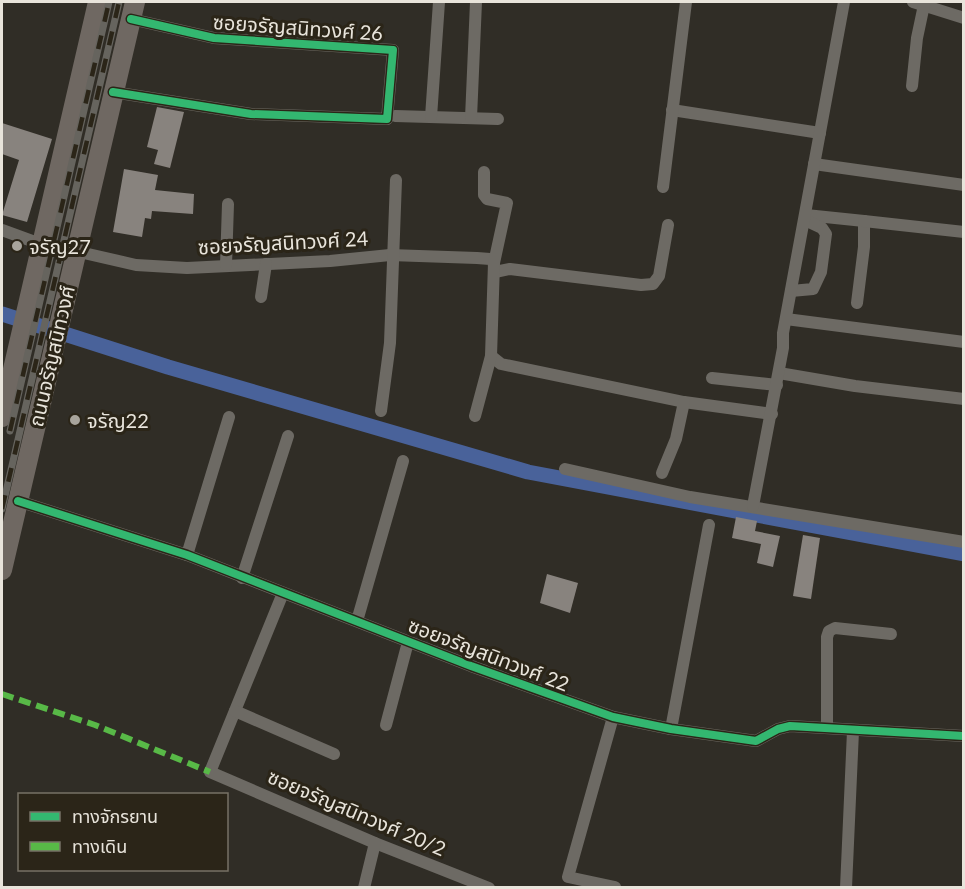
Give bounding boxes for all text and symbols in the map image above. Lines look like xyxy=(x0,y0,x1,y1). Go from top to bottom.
street label: ซอยจรัญสนิทวงศ์ 26 xyxy=(212,9,384,45)
street label: ซอยจรัญสนิทวงศ์ 24 xyxy=(197,226,369,258)
place label: จรัญ27 xyxy=(29,234,91,258)
marker: จรัญ27 xyxy=(10,239,24,253)
street label: ถนนจรัญสนิทวงศ์ xyxy=(23,283,79,429)
place label: จรัญ22 xyxy=(87,408,149,432)
marker: จรัญ22 xyxy=(68,413,82,427)
street label: ซอยจรัญสนิทวงศ์ 22 xyxy=(405,612,573,696)
street label: ซอยจรัญสนิทวงศ์ 20/2 xyxy=(264,764,450,860)
legend xyxy=(18,793,228,871)
text: ทางจักรยาน xyxy=(72,805,158,827)
text: ทางเดิน xyxy=(72,835,127,857)

